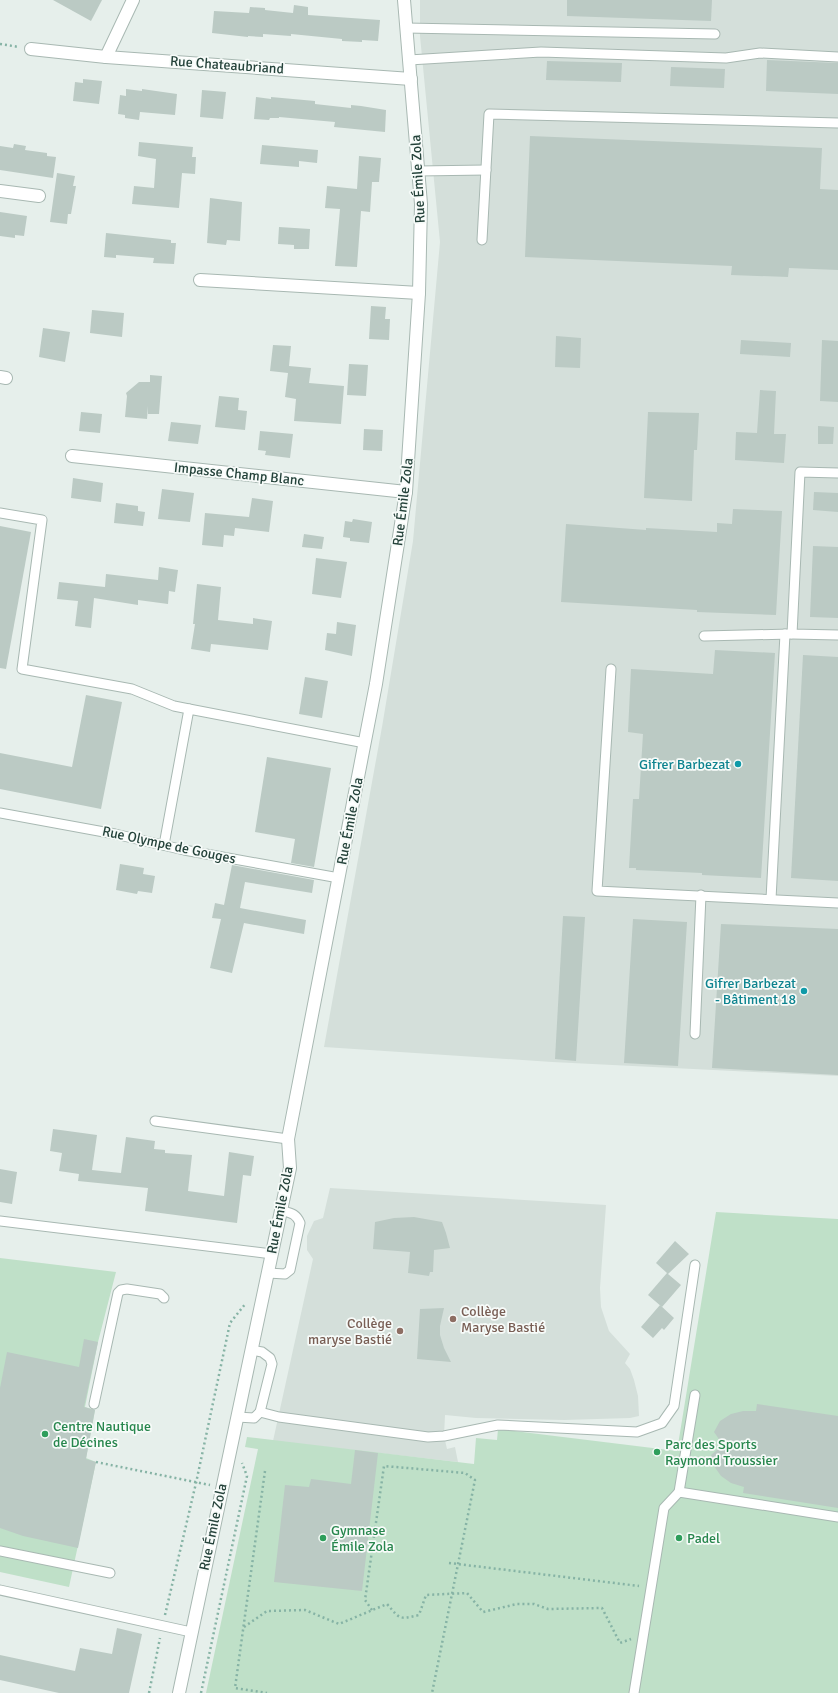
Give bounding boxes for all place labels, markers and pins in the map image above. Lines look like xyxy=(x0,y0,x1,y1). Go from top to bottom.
place label: Gifrer Barbezat xyxy=(639,756,730,773)
marker: Gifrer Barbezat xyxy=(733,759,743,769)
place label: Gifrer Barbezat - Bâtiment 18 xyxy=(705,975,796,1008)
marker: Gifrer Barbezat - Bâtiment 18 xyxy=(799,986,809,996)
place label: Collège Maryse Bastié xyxy=(461,1303,545,1336)
marker: Collège Maryse Bastié xyxy=(448,1314,458,1324)
place label: Collège maryse Bastié xyxy=(308,1315,392,1348)
marker: Collège maryse Bastié xyxy=(395,1326,405,1336)
place label: Centre Nautique de Décines xyxy=(53,1418,151,1451)
marker: Centre Nautique de Décines xyxy=(40,1429,50,1439)
place label: Parc des Sports Raymond Troussier xyxy=(665,1436,778,1469)
marker: Parc des Sports Raymond Troussier xyxy=(652,1447,662,1457)
place label: Gymnase Émile Zola xyxy=(331,1522,394,1555)
place label: Padel xyxy=(687,1530,720,1547)
marker: Gymnase Émile Zola xyxy=(318,1533,328,1543)
marker: Padel xyxy=(674,1533,684,1543)

